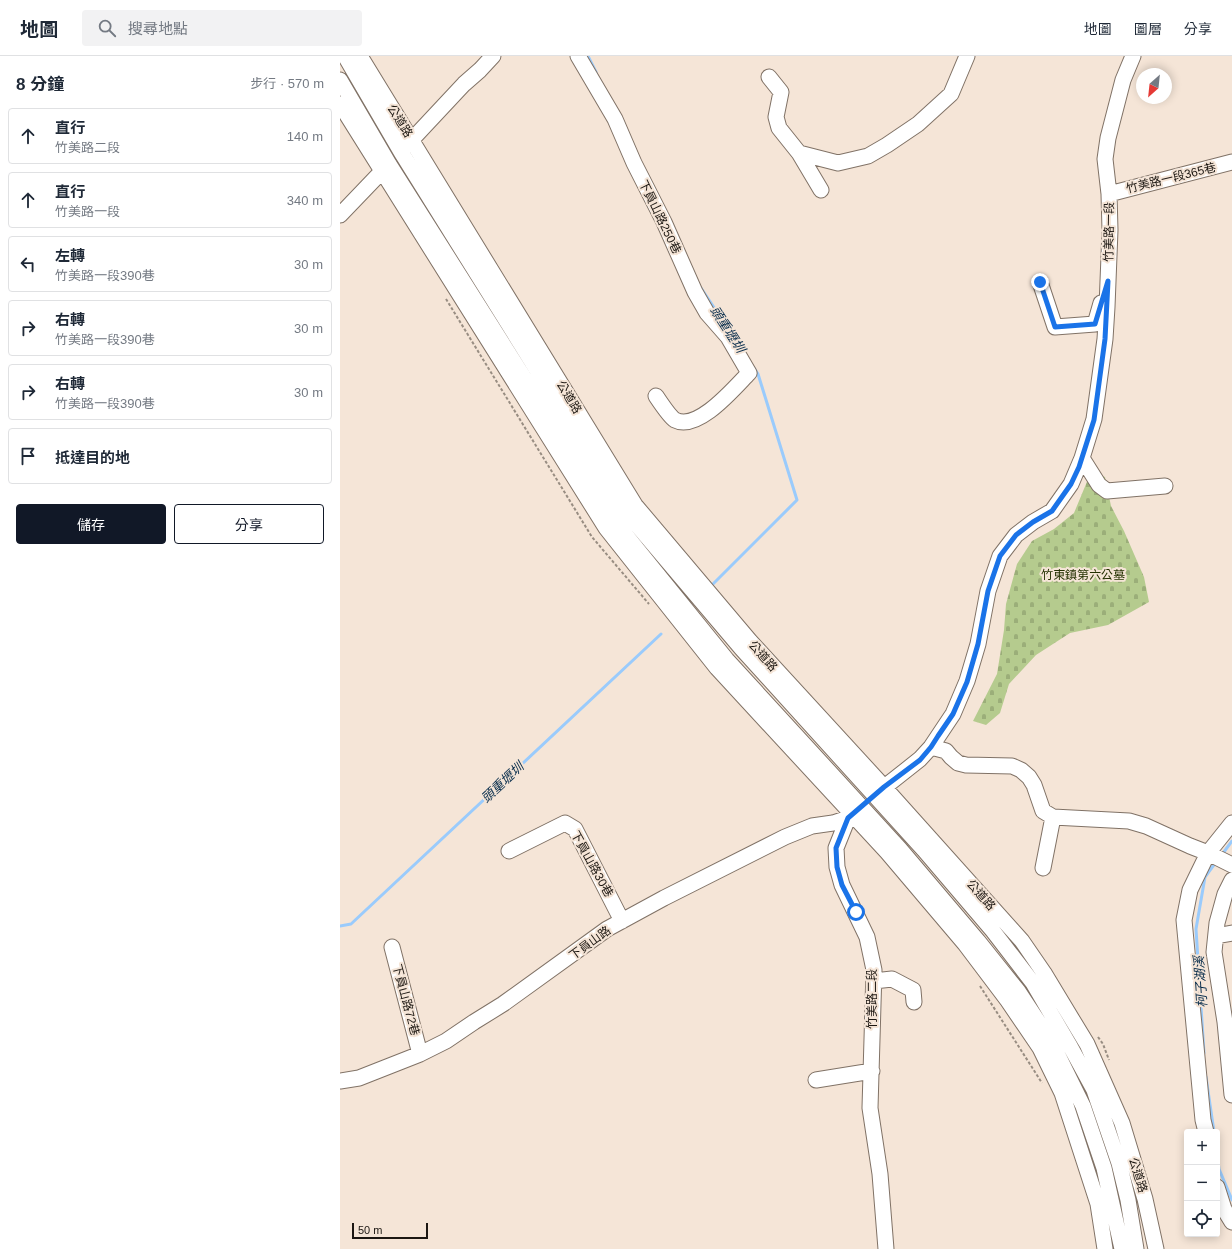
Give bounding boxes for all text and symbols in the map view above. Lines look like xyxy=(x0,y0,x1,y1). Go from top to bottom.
search box xyxy=(82,10,362,46)
icon: search xyxy=(96,17,118,39)
text: 地圖 xyxy=(20,19,58,40)
text: 搜尋地點 xyxy=(128,20,188,37)
text: 地圖 xyxy=(1084,21,1112,37)
text: 圖層 xyxy=(1134,21,1162,37)
text: 分享 xyxy=(1184,21,1212,37)
north arrow xyxy=(1136,68,1172,104)
text: 8 分鐘 xyxy=(16,75,64,94)
text: 步行 · 570 m xyxy=(250,76,324,91)
street label: 公道路 xyxy=(385,102,415,140)
text: 直行 xyxy=(55,119,85,136)
icon: ahead xyxy=(17,125,39,147)
text: 140 m xyxy=(287,129,323,144)
text: 竹美路二段 xyxy=(55,140,120,155)
street label: 竹美路一段365巷 xyxy=(1125,160,1217,196)
street label: 下員山路250巷 xyxy=(636,178,684,256)
text: 直行 xyxy=(55,183,85,200)
icon: ahead xyxy=(17,189,39,211)
text: 340 m xyxy=(287,193,323,208)
street label: 竹美路一段 xyxy=(1101,202,1117,262)
text: 竹美路一段 xyxy=(55,204,120,219)
text: 左轉 xyxy=(55,247,85,264)
icon: left xyxy=(17,253,39,275)
text: 30 m xyxy=(294,257,323,272)
text: 竹美路一段390巷 xyxy=(55,268,155,283)
route end xyxy=(1031,273,1049,291)
water label: 頭重壢圳 xyxy=(707,303,749,357)
text: 右轉 xyxy=(55,311,85,328)
icon: right xyxy=(17,317,39,339)
text: 30 m xyxy=(294,321,323,336)
text: 竹美路一段390巷 xyxy=(55,332,155,347)
text: 右轉 xyxy=(55,375,85,392)
street label: 公道路 xyxy=(554,378,584,416)
icon: right xyxy=(17,381,39,403)
text: 30 m xyxy=(294,385,323,400)
text: 竹美路一段390巷 xyxy=(55,396,155,411)
icon: arrive xyxy=(17,445,39,467)
text: 抵達目的地 xyxy=(55,449,130,466)
button: 儲存 xyxy=(16,504,166,544)
button: 分享 xyxy=(174,504,324,544)
park label: 竹東鎮第六公墓 xyxy=(1041,568,1125,582)
street label: 公道路 xyxy=(746,638,780,674)
water label: 頭重壢圳 xyxy=(478,758,528,806)
street label: 下員山路30巷 xyxy=(568,829,616,899)
street label: 公道路 xyxy=(964,877,998,913)
route start xyxy=(847,903,865,921)
street label: 下員山路 xyxy=(566,923,614,963)
water label: 柯子湖溪 xyxy=(1191,954,1210,1008)
street label: 下員山路72巷 xyxy=(390,963,422,1037)
street label: 竹美路二段 xyxy=(865,969,879,1029)
map controls xyxy=(1184,1129,1220,1237)
button: + xyxy=(1184,1129,1220,1165)
street label: 公道路 xyxy=(1126,1156,1150,1194)
button: − xyxy=(1184,1165,1220,1201)
button: locate xyxy=(1184,1201,1220,1237)
scale bar xyxy=(352,1221,428,1240)
text: 50 m xyxy=(358,1224,382,1236)

